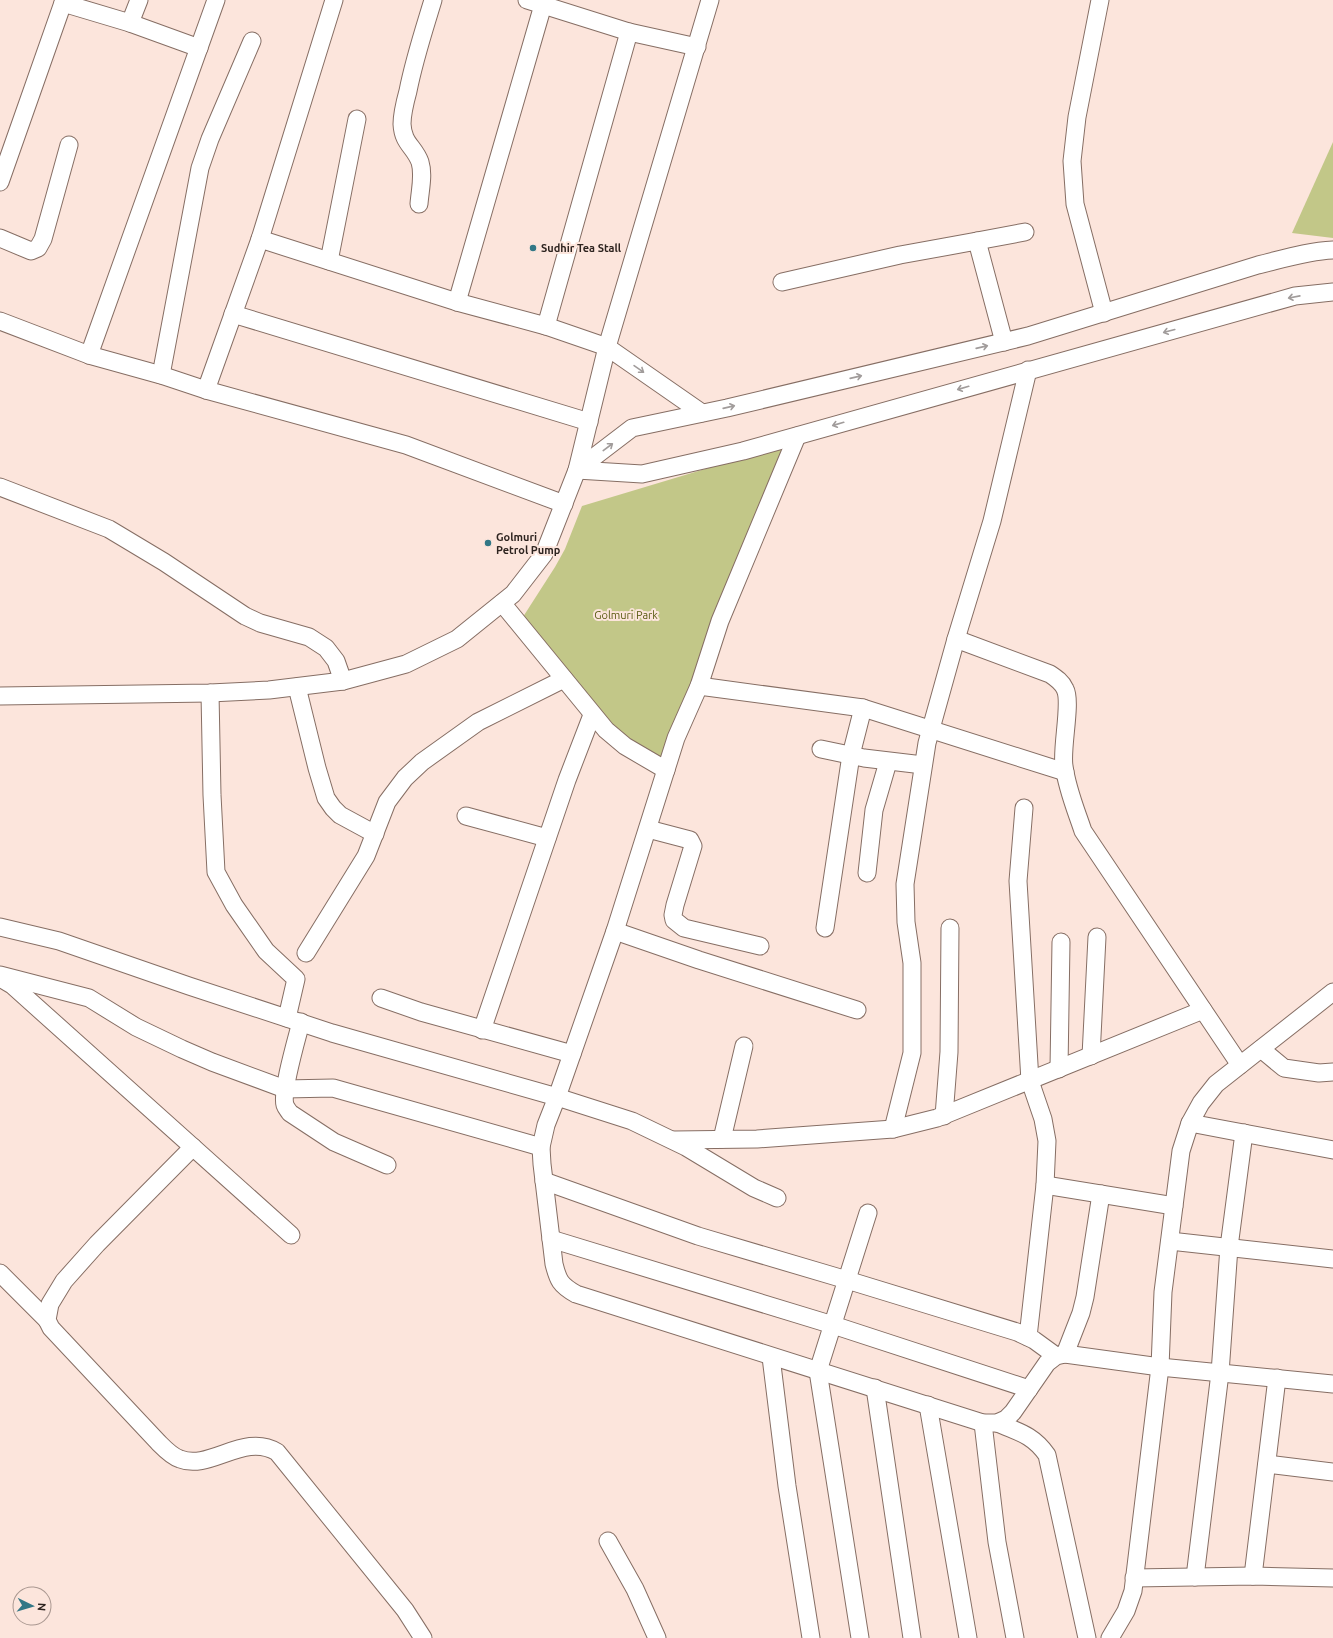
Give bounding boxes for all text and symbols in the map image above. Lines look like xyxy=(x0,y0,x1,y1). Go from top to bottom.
place label: Sudhir Tea Stall xyxy=(541,242,622,254)
marker: Sudhir Tea Stall xyxy=(528,243,538,253)
one-way arrow xyxy=(1288,293,1301,301)
one-way arrow xyxy=(1163,328,1176,335)
one-way arrow xyxy=(975,343,988,351)
one-way arrow xyxy=(633,365,644,373)
one-way arrow xyxy=(849,373,862,381)
one-way arrow xyxy=(957,385,970,392)
one-way arrow xyxy=(722,403,735,411)
one-way arrow xyxy=(832,421,845,428)
one-way arrow xyxy=(602,442,613,451)
place label: Golmuri Petrol Pump xyxy=(496,531,561,556)
marker: Golmuri Petrol Pump xyxy=(483,538,493,548)
park label: Golmuri Park xyxy=(594,609,658,621)
north arrow xyxy=(12,1586,52,1626)
text: N xyxy=(36,1602,48,1611)

